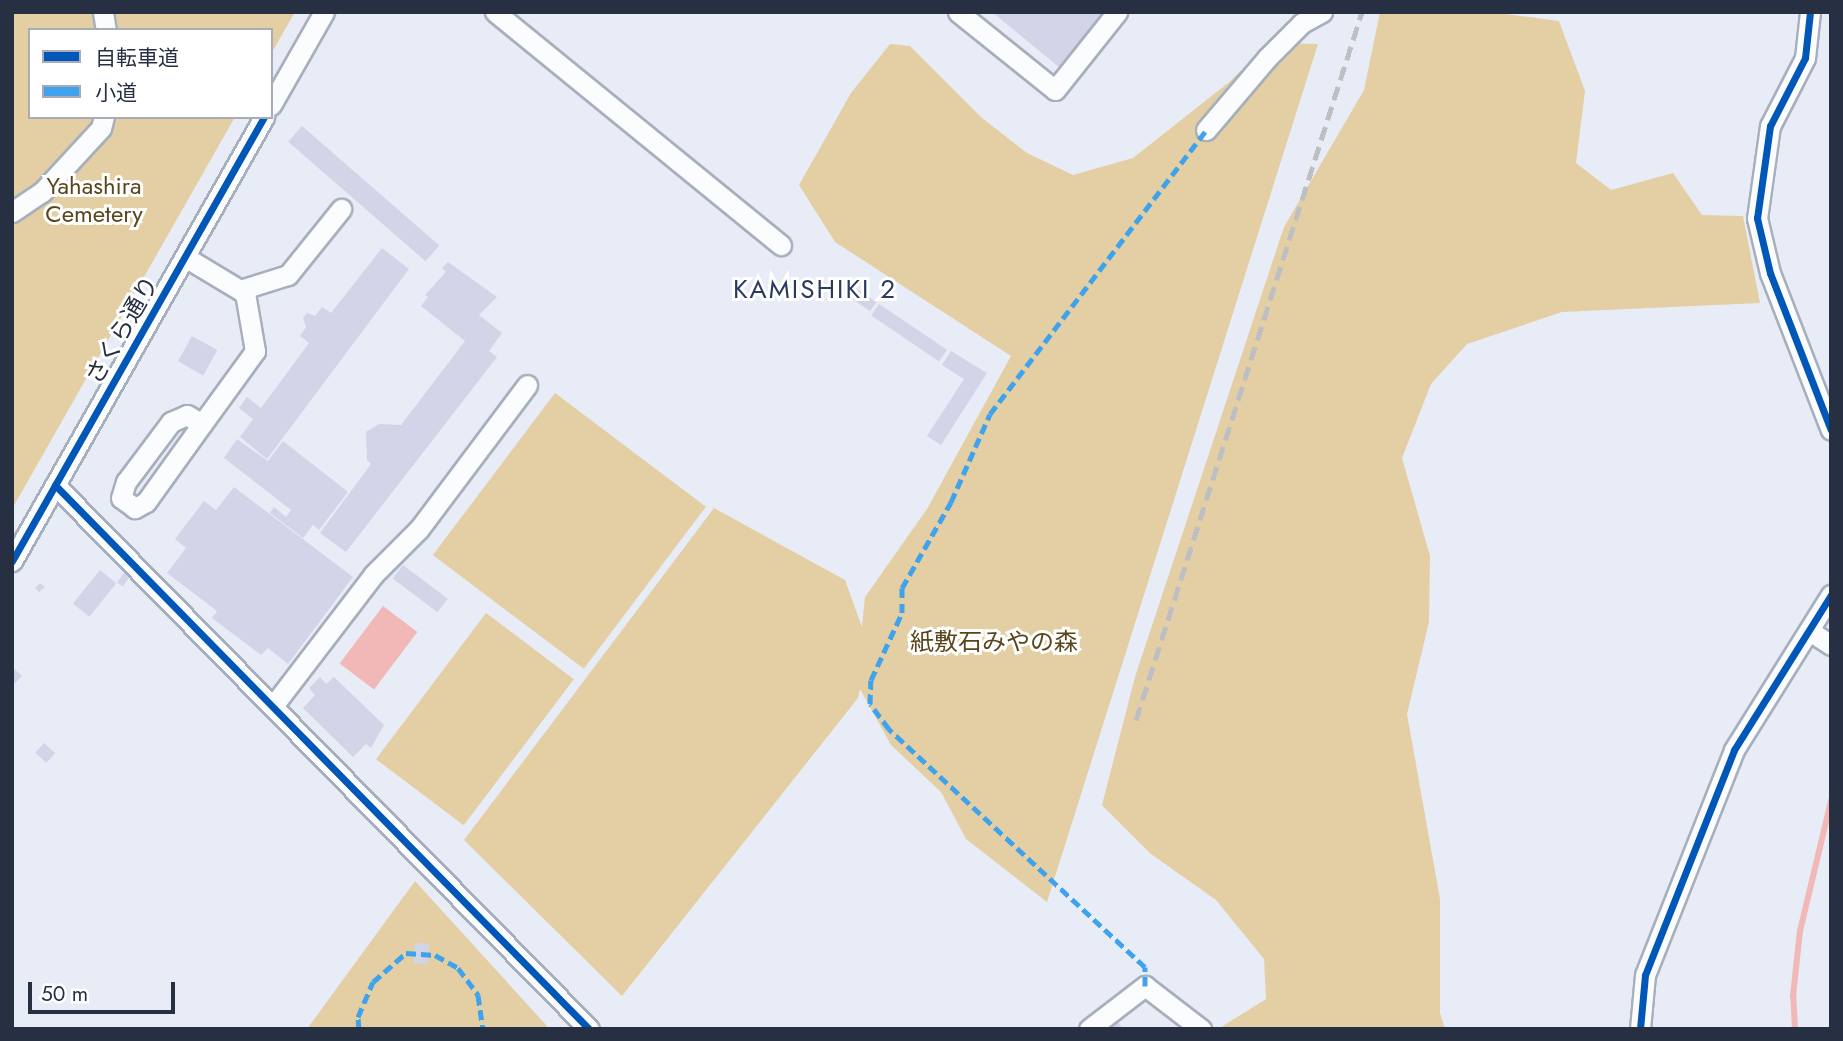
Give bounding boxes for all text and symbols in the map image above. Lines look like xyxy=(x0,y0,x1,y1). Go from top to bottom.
legend xyxy=(28,28,273,119)
text: 自転車道 xyxy=(95,43,179,73)
text: 小道 xyxy=(95,78,137,108)
park label: Yahashira Cemetery xyxy=(45,172,143,228)
street label: さくら通り xyxy=(80,271,164,389)
district label: KAMISHIKI 2 xyxy=(734,274,896,306)
park label: 紙敷石みやの森 xyxy=(910,628,1078,656)
scale bar xyxy=(32,968,178,1012)
text: 50 m xyxy=(41,979,88,1009)

